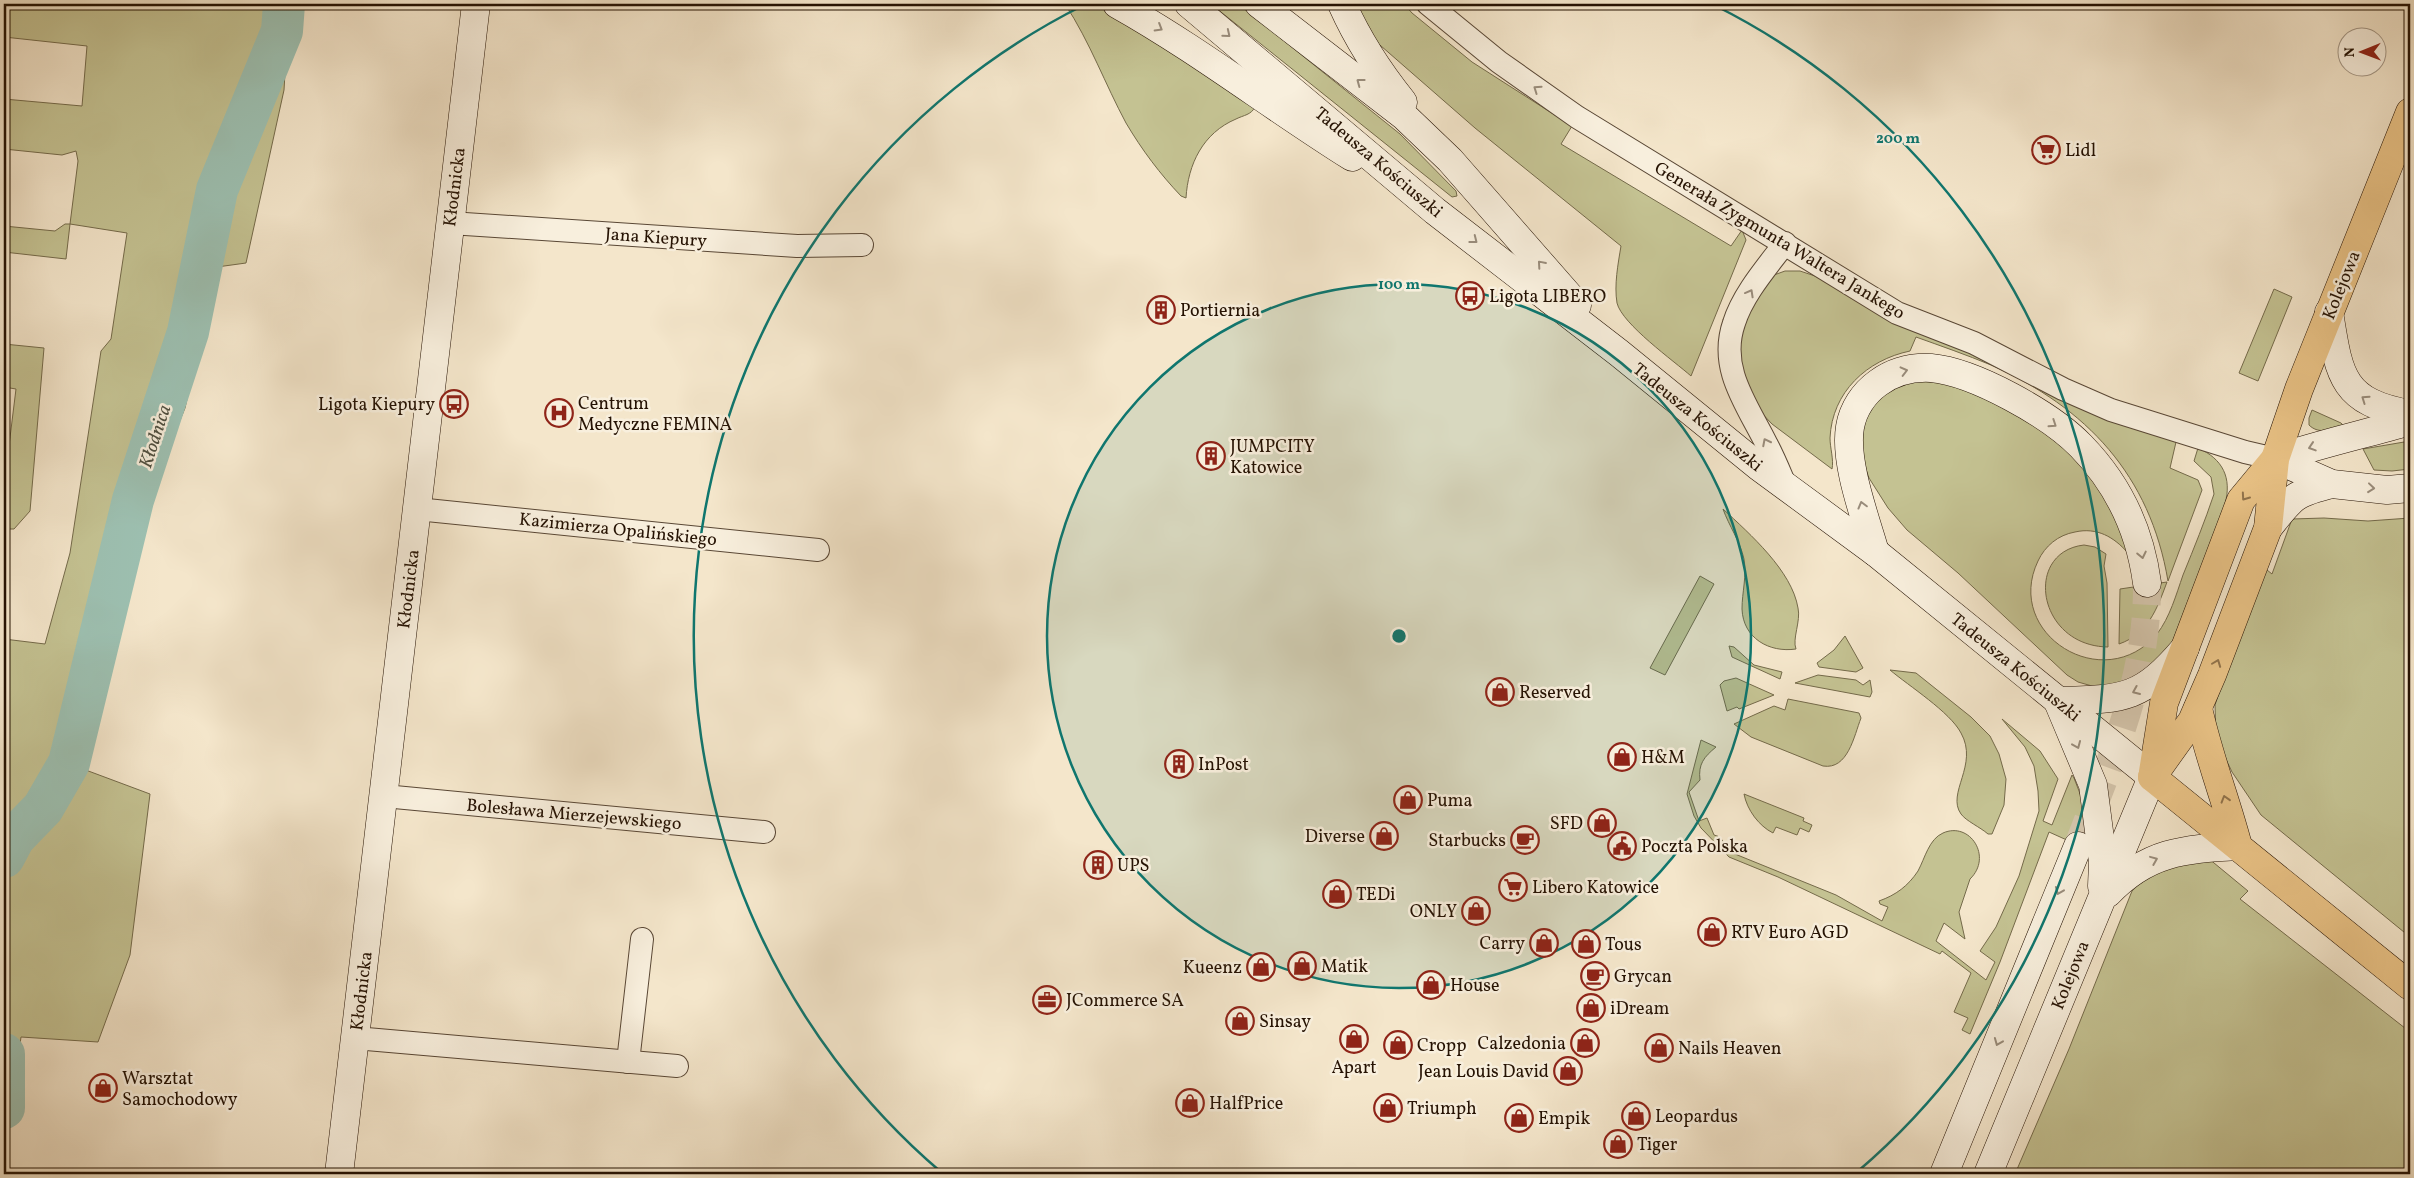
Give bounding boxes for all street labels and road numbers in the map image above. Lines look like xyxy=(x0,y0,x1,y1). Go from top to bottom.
street label: Tadeusza Kościuszki xyxy=(1308,102,1448,224)
street label: Kłodnicka xyxy=(438,146,473,228)
street label: Generała Zygmunta Waltera Jankego xyxy=(1649,156,1909,326)
street label: Jana Kiepury xyxy=(604,222,708,255)
street label: Kolejowa xyxy=(2317,247,2368,324)
street label: Tadeusza Kościuszki xyxy=(1627,358,1767,479)
street label: Kazimierza Opalińskiego xyxy=(518,508,718,553)
street label: Kłodnicka xyxy=(392,548,427,630)
street label: Tadeusza Kościuszki xyxy=(1945,608,2085,729)
street label: Bolesława Mierzejewskiego xyxy=(465,794,683,837)
street label: Kolejowa xyxy=(2046,937,2097,1014)
street label: Kłodnicka xyxy=(345,950,380,1032)

